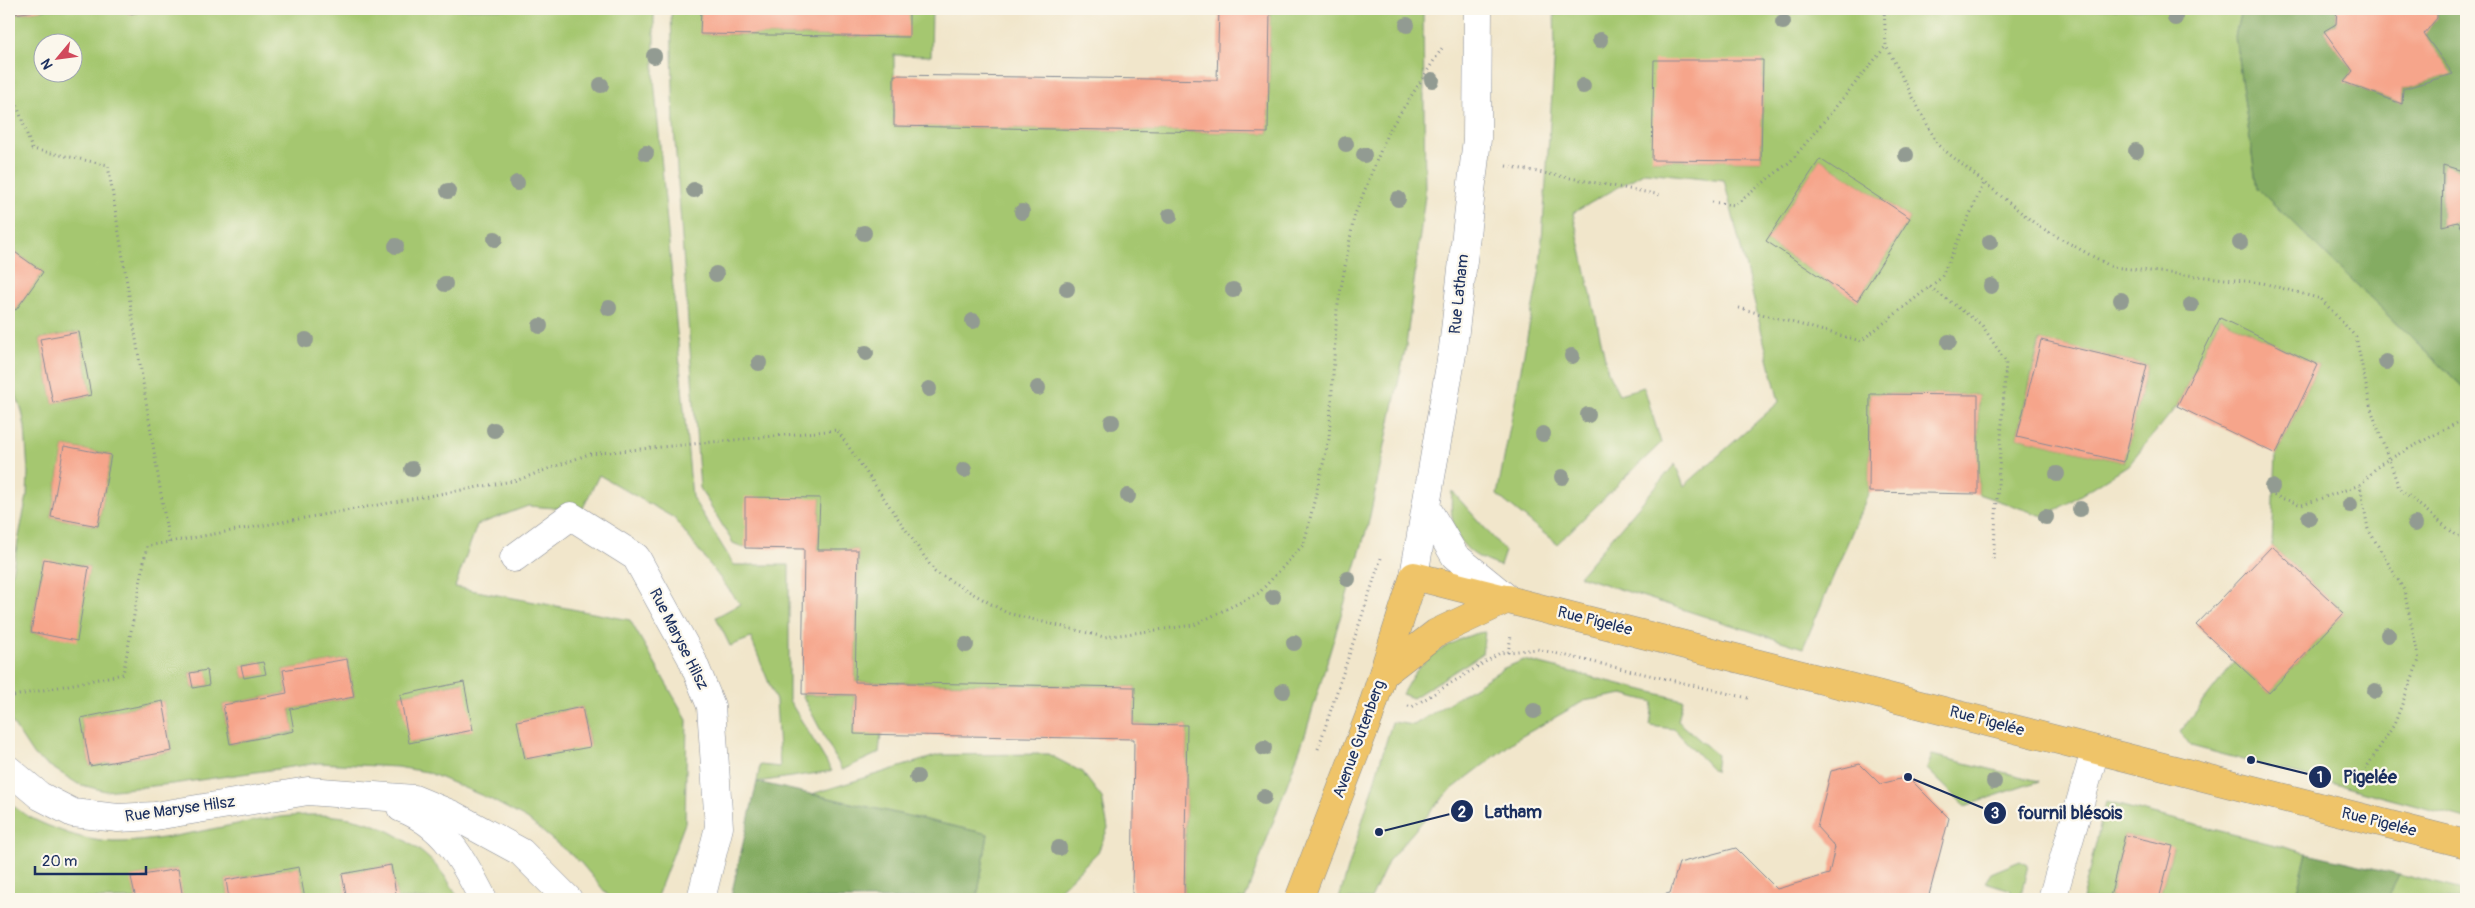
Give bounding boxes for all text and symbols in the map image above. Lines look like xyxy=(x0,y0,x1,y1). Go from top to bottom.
north arrow xyxy=(32,32,82,82)
text: N xyxy=(37,56,57,72)
street label: Rue Latham xyxy=(1445,253,1473,335)
street label: Rue Maryse Hilsz xyxy=(645,585,713,693)
street label: Rue Pigelée xyxy=(1555,602,1635,640)
street label: Avenue Gutenberg xyxy=(1328,677,1390,801)
street label: Rue Pigelée xyxy=(1947,701,2027,741)
callout: Pigelée xyxy=(2308,761,2406,794)
text: Pigelée xyxy=(2343,766,2398,789)
text: 1 xyxy=(2317,768,2323,787)
street label: Rue Maryse Hilsz xyxy=(124,791,236,827)
callout: Latham xyxy=(1449,795,1552,828)
callout: fournil blésois xyxy=(1982,796,2132,829)
text: Latham xyxy=(1484,801,1542,824)
text: fournil blésois xyxy=(2018,802,2123,825)
text: 2 xyxy=(1458,803,1466,822)
street label: Rue Pigelée xyxy=(2339,803,2419,841)
text: 3 xyxy=(1991,804,1999,823)
scale bar xyxy=(35,843,146,875)
text: 20 m xyxy=(42,852,77,871)

